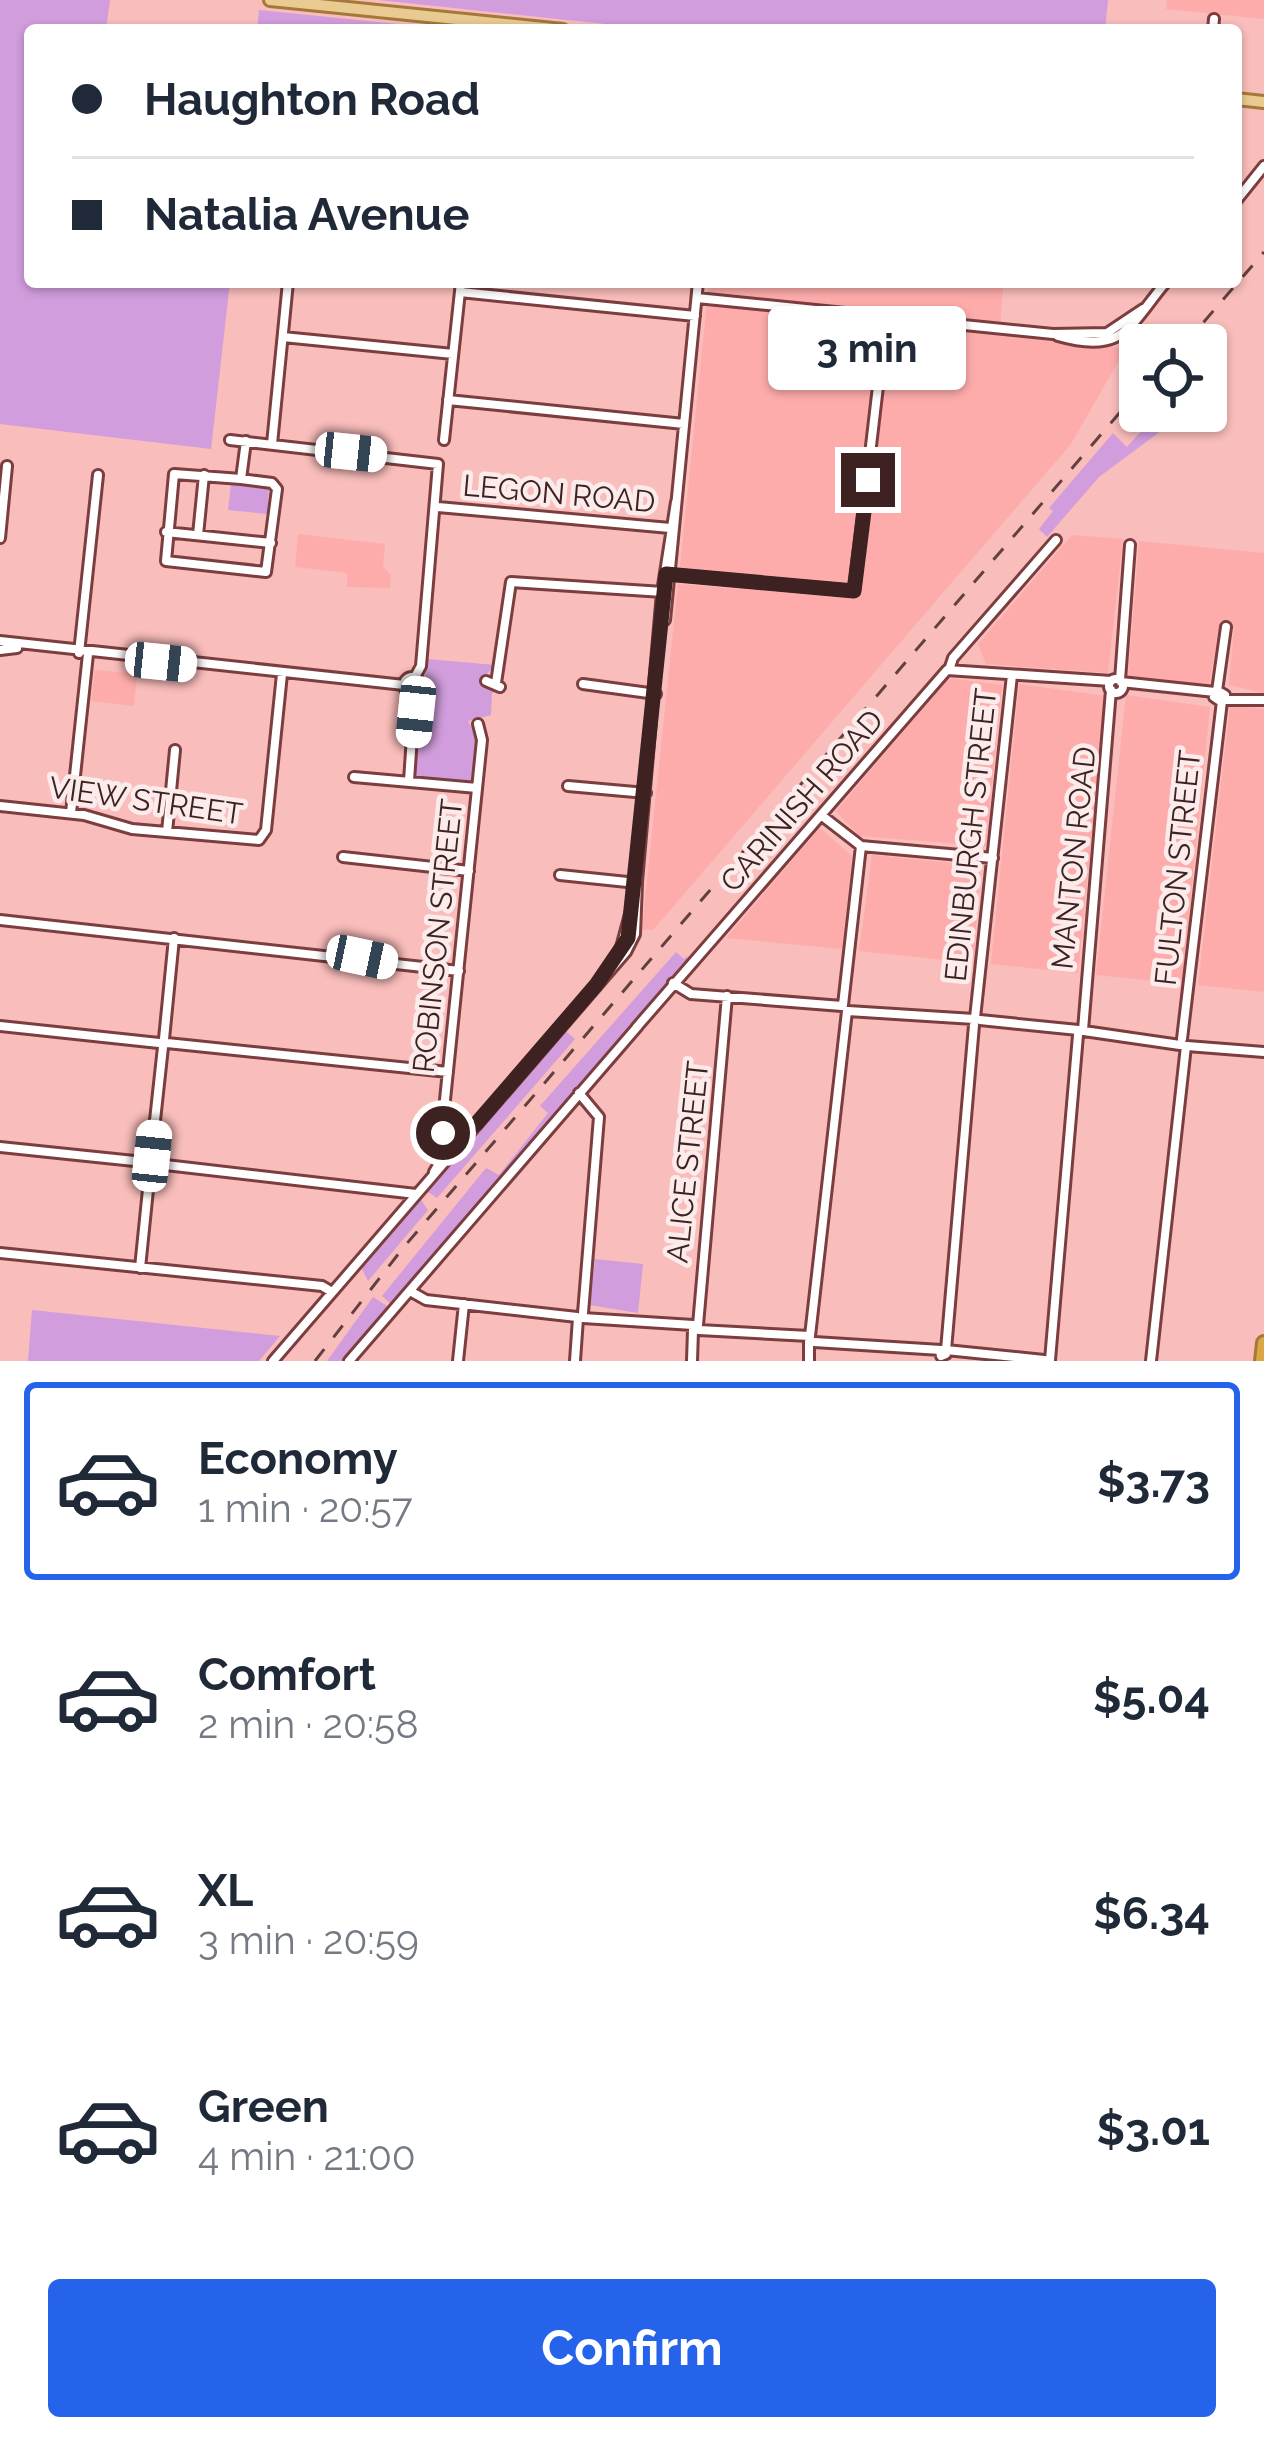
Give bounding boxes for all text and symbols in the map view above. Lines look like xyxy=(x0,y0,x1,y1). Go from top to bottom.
text: Haughton Road xyxy=(144,73,480,126)
text: Natalia Avenue xyxy=(144,188,469,241)
callout: 3 min xyxy=(769,306,967,390)
map controls xyxy=(1119,324,1227,432)
button: locate xyxy=(1119,324,1227,432)
text: 3 min xyxy=(817,325,917,371)
car xyxy=(313,430,389,474)
route end xyxy=(841,453,895,507)
street label: LEGON ROAD xyxy=(461,468,657,519)
car xyxy=(123,640,199,684)
car xyxy=(394,674,438,750)
street label: EDINBURGH STREET xyxy=(938,687,1003,983)
street label: CARINISH ROAD xyxy=(713,703,890,899)
street label: MANTON ROAD xyxy=(1044,745,1103,971)
street label: FULTON STREET xyxy=(1148,749,1207,987)
street label: VIEW STREET xyxy=(47,770,245,831)
street label: ROBINSON STREET xyxy=(406,797,469,1075)
car xyxy=(323,932,401,982)
street label: ALICE STREET xyxy=(660,1059,715,1265)
route start xyxy=(416,1106,470,1160)
car xyxy=(130,1118,174,1194)
icon: car xyxy=(54,1427,162,1535)
text: Economy xyxy=(198,1432,398,1485)
text: $3.73 xyxy=(1097,1455,1210,1508)
text: 1 min · 20:57 xyxy=(198,1485,413,1531)
icon: car xyxy=(54,1643,162,1751)
text: Comfort xyxy=(198,1648,376,1701)
text: $5.04 xyxy=(1093,1671,1210,1724)
text: 2 min · 20:58 xyxy=(198,1701,419,1747)
icon: car xyxy=(54,1859,162,1967)
text: XL xyxy=(198,1864,253,1917)
text: $6.34 xyxy=(1093,1887,1210,1940)
text: 3 min · 20:59 xyxy=(198,1917,419,1963)
icon: car xyxy=(54,2075,162,2183)
text: Green xyxy=(198,2080,329,2133)
text: $3.01 xyxy=(1097,2103,1210,2156)
text: 4 min · 21:00 xyxy=(198,2133,416,2179)
button: Confirm xyxy=(48,2279,1216,2417)

